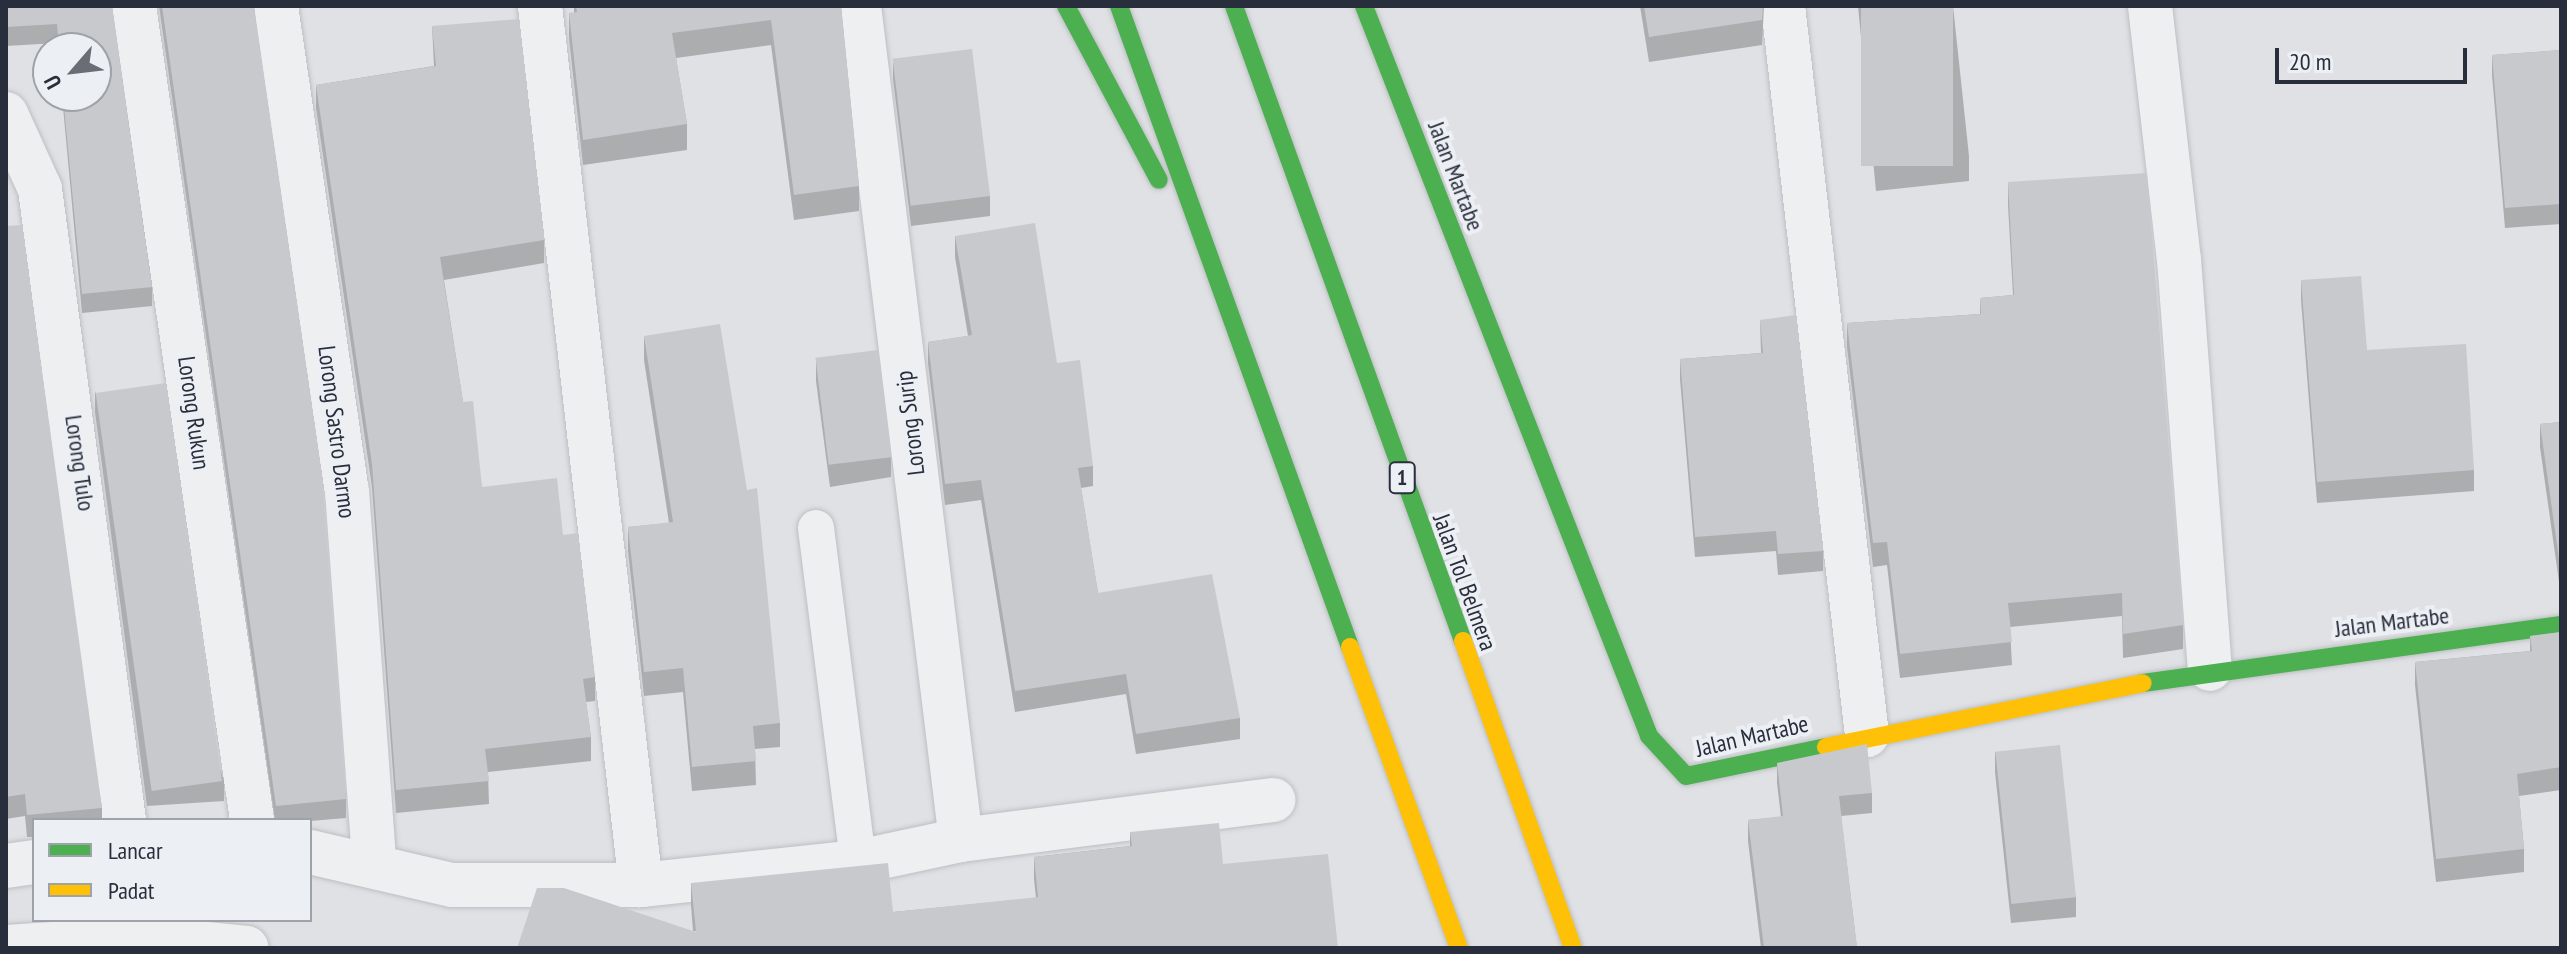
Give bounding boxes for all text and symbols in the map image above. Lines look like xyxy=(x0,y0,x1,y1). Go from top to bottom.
north arrow xyxy=(32,32,112,112)
scale bar xyxy=(2279,32,2471,82)
text: 20 m xyxy=(2289,46,2331,77)
text: U xyxy=(38,71,68,94)
street label: Jalan Martabe xyxy=(1422,117,1490,235)
street label: Lorong Sastro Darmo xyxy=(312,344,362,520)
street label: Lorong Rukun xyxy=(172,354,216,472)
street label: Lorong Surip xyxy=(889,369,931,477)
street label: Lorong Tulo xyxy=(59,413,101,513)
road number: 1 xyxy=(1388,460,1416,496)
street label: Jalan Tol Belmera xyxy=(1427,509,1503,655)
street label: Jalan Martabe xyxy=(2333,601,2451,643)
street label: Jalan Martabe xyxy=(1693,709,1811,763)
legend xyxy=(32,818,312,922)
text: Lancar xyxy=(108,835,162,866)
text: Padat xyxy=(108,875,154,906)

